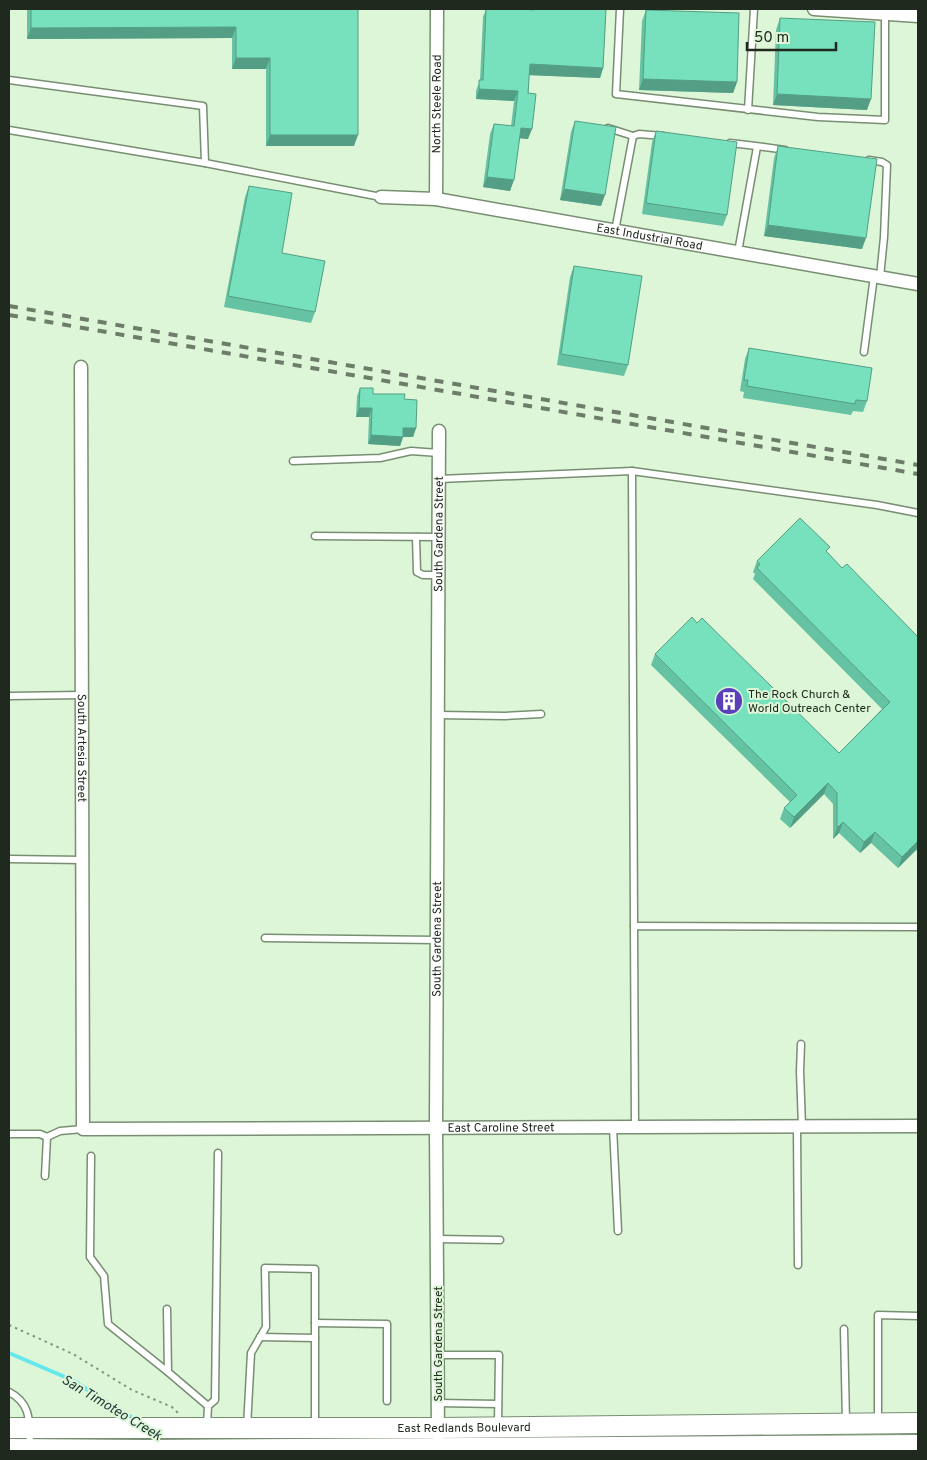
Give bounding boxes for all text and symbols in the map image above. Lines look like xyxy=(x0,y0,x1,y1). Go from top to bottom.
scale bar xyxy=(747,20,836,52)
text: 50 m xyxy=(754,29,789,48)
street label: North Steele Road xyxy=(429,55,446,153)
street label: East Industrial Road xyxy=(595,220,704,255)
street label: South Gardena Street xyxy=(431,476,448,592)
building icon: The Rock Church & World Outreach Center xyxy=(714,686,744,716)
place label: The Rock Church & World Outreach Center xyxy=(748,687,871,717)
street label: South Artesia Street xyxy=(73,694,89,802)
street label: South Gardena Street xyxy=(430,881,446,997)
street label: East Caroline Street xyxy=(447,1120,555,1137)
street label: South Gardena Street xyxy=(431,1286,447,1402)
water label: San Timoteo Creek xyxy=(58,1372,165,1445)
street label: East Redlands Boulevard xyxy=(397,1420,531,1437)

